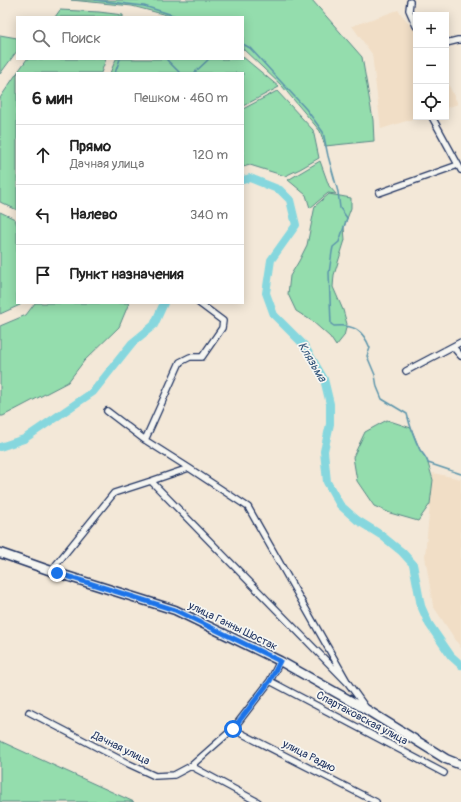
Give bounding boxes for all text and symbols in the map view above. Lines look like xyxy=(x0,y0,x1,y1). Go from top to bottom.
map controls xyxy=(413,12,449,120)
button: + xyxy=(413,12,449,48)
search box xyxy=(16,16,244,60)
icon: search xyxy=(30,27,52,49)
text: Поиск xyxy=(62,29,101,48)
button: − xyxy=(413,48,449,84)
button: locate xyxy=(413,84,449,120)
text: 6 мин xyxy=(32,88,73,109)
text: Пешком · 460 m xyxy=(134,90,228,106)
text: Прямо xyxy=(70,137,111,156)
icon: ahead xyxy=(32,144,54,166)
text: 120 m xyxy=(192,147,228,163)
text: Дачная улица xyxy=(70,156,144,172)
icon: left xyxy=(32,204,54,226)
text: Налево xyxy=(70,205,117,224)
text: 340 m xyxy=(190,207,228,223)
icon: arrive xyxy=(32,264,54,286)
text: Пункт назначения xyxy=(70,265,184,284)
water label: Клязьма xyxy=(294,339,330,386)
route end xyxy=(48,564,66,582)
street label: улица Ганны Шостак xyxy=(186,598,280,653)
street label: Спартаковская улица xyxy=(314,688,410,748)
route start xyxy=(224,720,242,738)
street label: Дачная улица xyxy=(89,728,152,768)
street label: улица Радио xyxy=(279,737,338,775)

